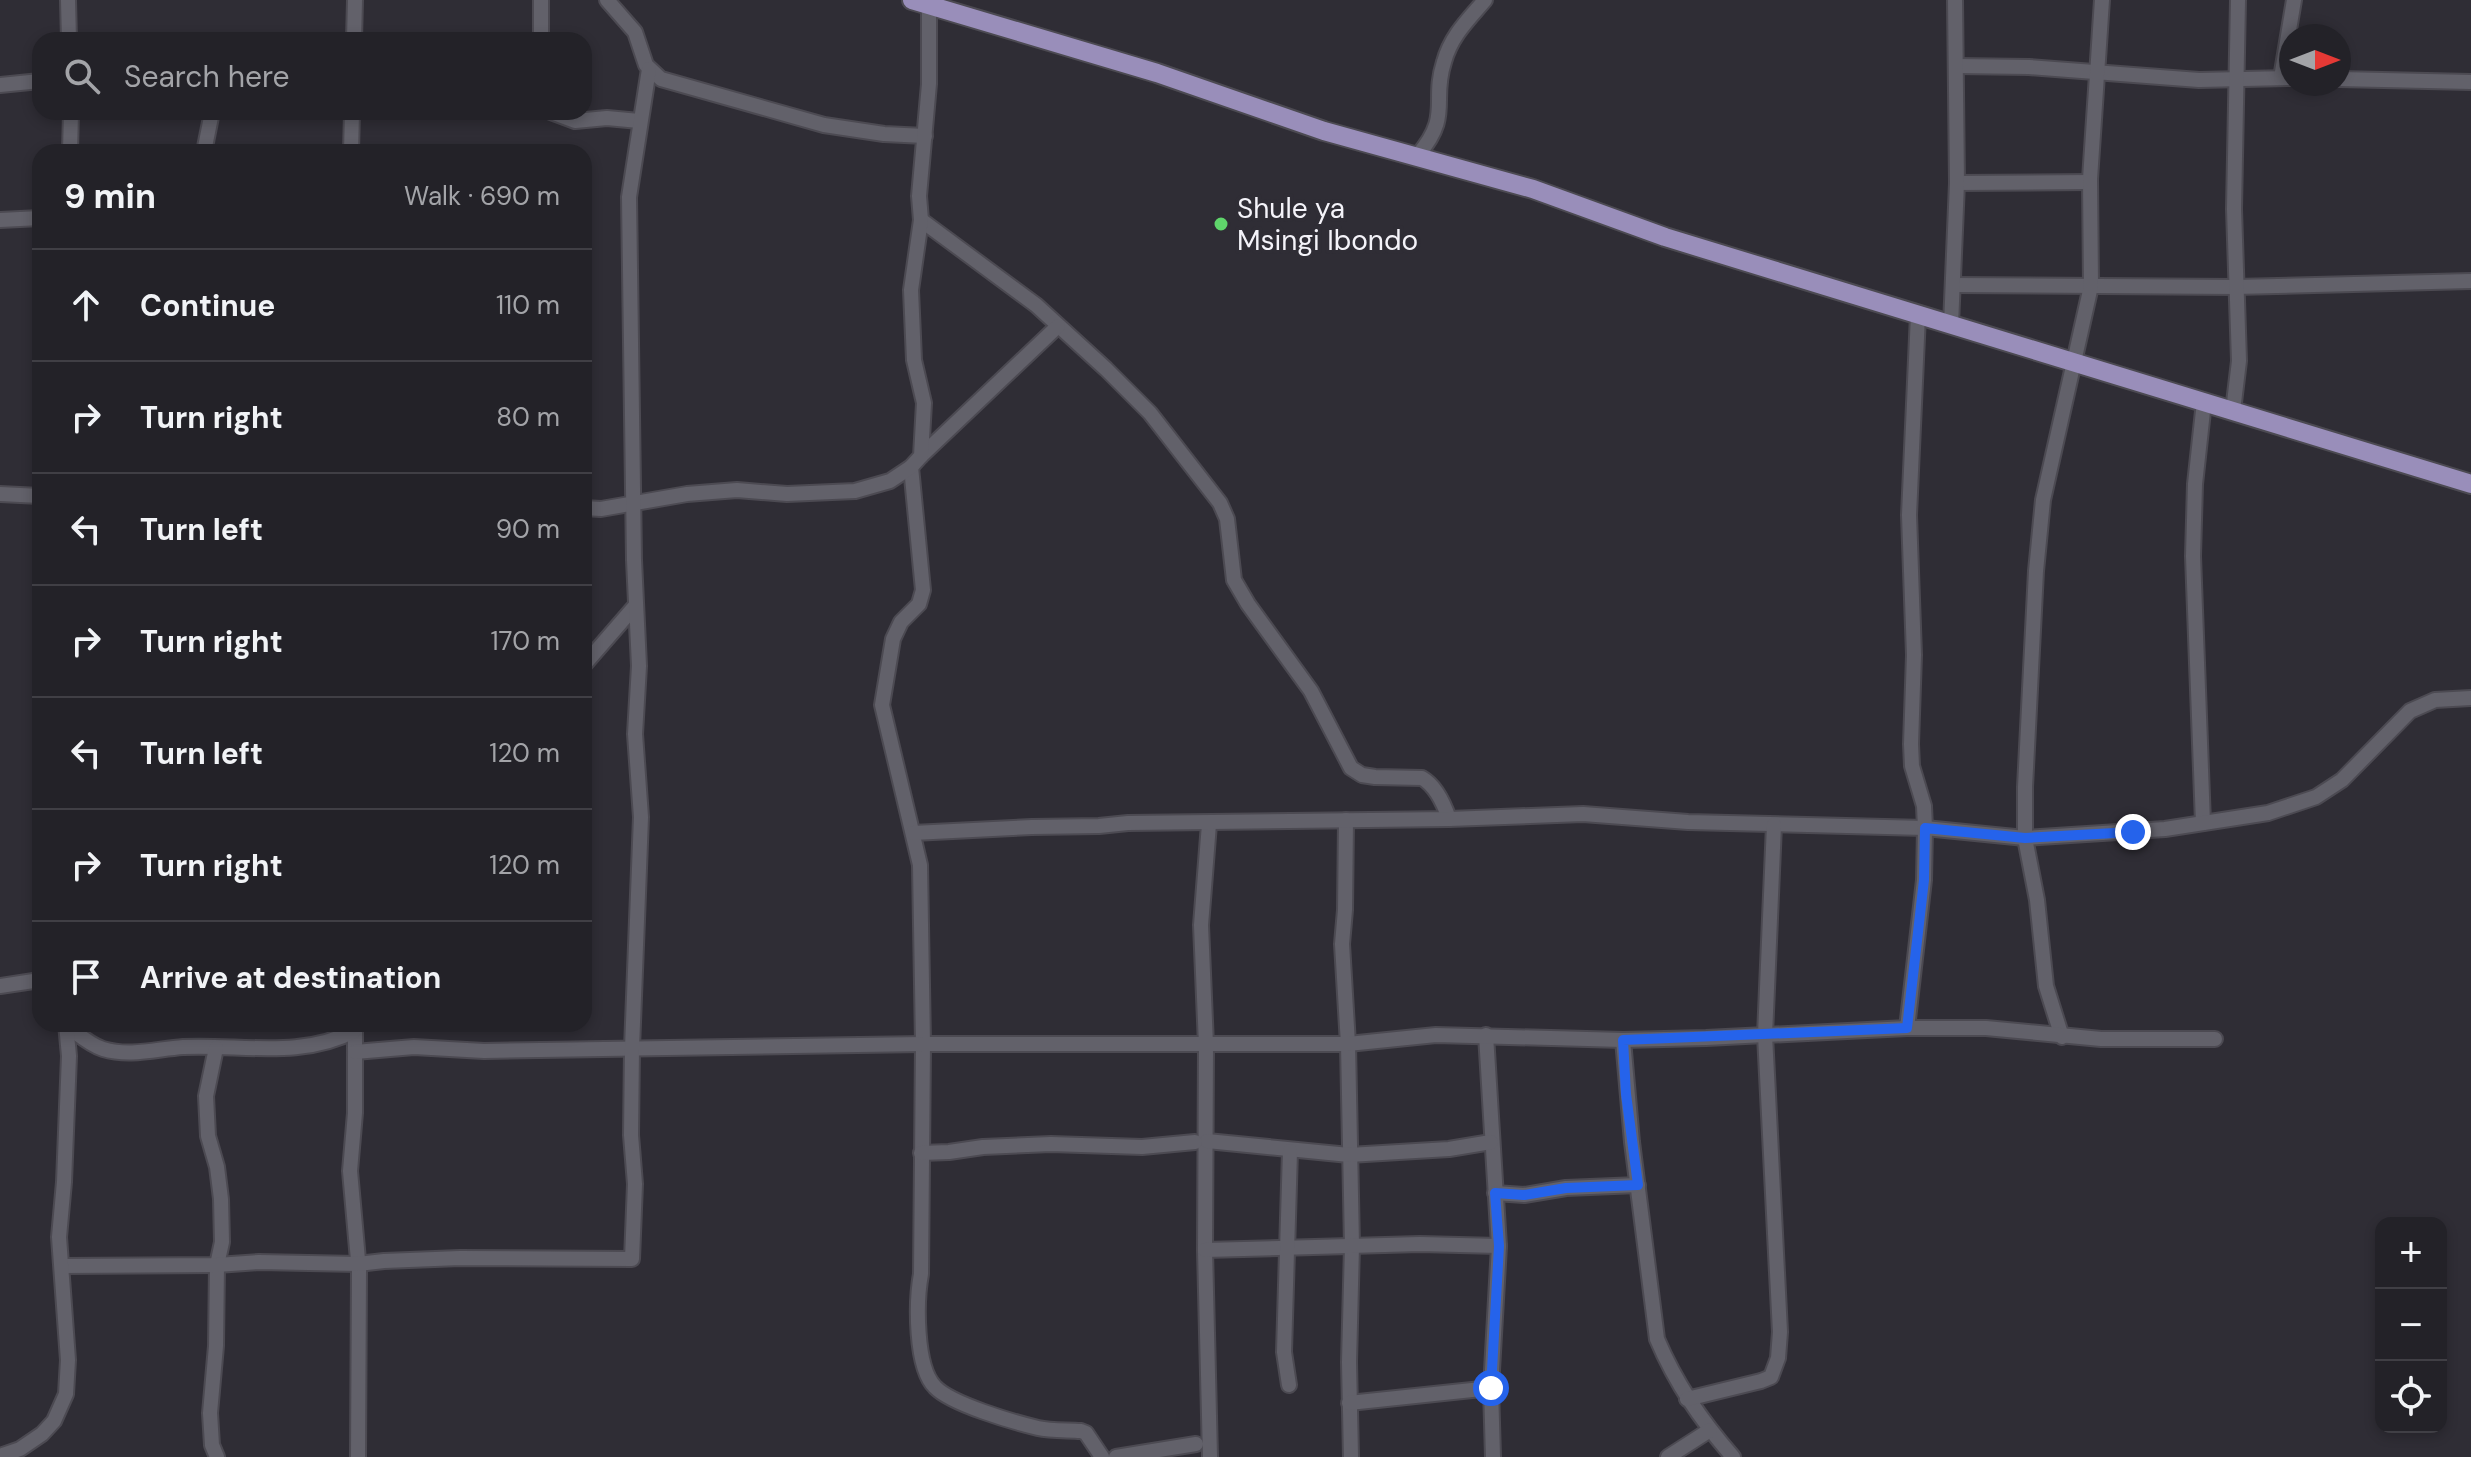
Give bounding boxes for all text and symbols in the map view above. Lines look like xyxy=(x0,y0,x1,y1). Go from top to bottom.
north arrow xyxy=(2279,24,2351,96)
search box xyxy=(32,32,592,120)
icon: search xyxy=(60,54,104,98)
text: Search here xyxy=(124,57,290,96)
text: 9 min xyxy=(64,174,156,219)
text: Walk · 690 m xyxy=(404,179,560,213)
place label: Shule ya Msingi Ibondo xyxy=(1237,190,1418,259)
marker: Shule ya Msingi Ibondo xyxy=(1212,215,1230,233)
icon: ahead xyxy=(64,283,108,327)
text: Continue xyxy=(140,286,275,325)
text: 110 m xyxy=(496,288,560,322)
icon: right xyxy=(64,395,108,439)
text: Turn right xyxy=(140,398,283,437)
text: 80 m xyxy=(496,400,560,434)
icon: left xyxy=(64,507,108,551)
text: Turn left xyxy=(140,510,263,549)
text: 90 m xyxy=(496,512,560,546)
icon: right xyxy=(64,619,108,663)
text: Turn right xyxy=(140,622,283,661)
text: 170 m xyxy=(491,624,560,658)
icon: left xyxy=(64,731,108,775)
text: Turn left xyxy=(140,734,263,773)
text: 120 m xyxy=(489,736,560,770)
route end xyxy=(2115,814,2151,850)
icon: right xyxy=(64,843,108,887)
text: Turn right xyxy=(140,846,283,885)
text: 120 m xyxy=(489,848,560,882)
icon: arrive xyxy=(64,955,108,999)
text: Arrive at destination xyxy=(140,958,441,997)
map controls xyxy=(2375,1217,2447,1433)
button: + xyxy=(2375,1217,2447,1289)
button: − xyxy=(2375,1289,2447,1361)
button: locate xyxy=(2375,1361,2447,1433)
route start xyxy=(1473,1370,1509,1406)

